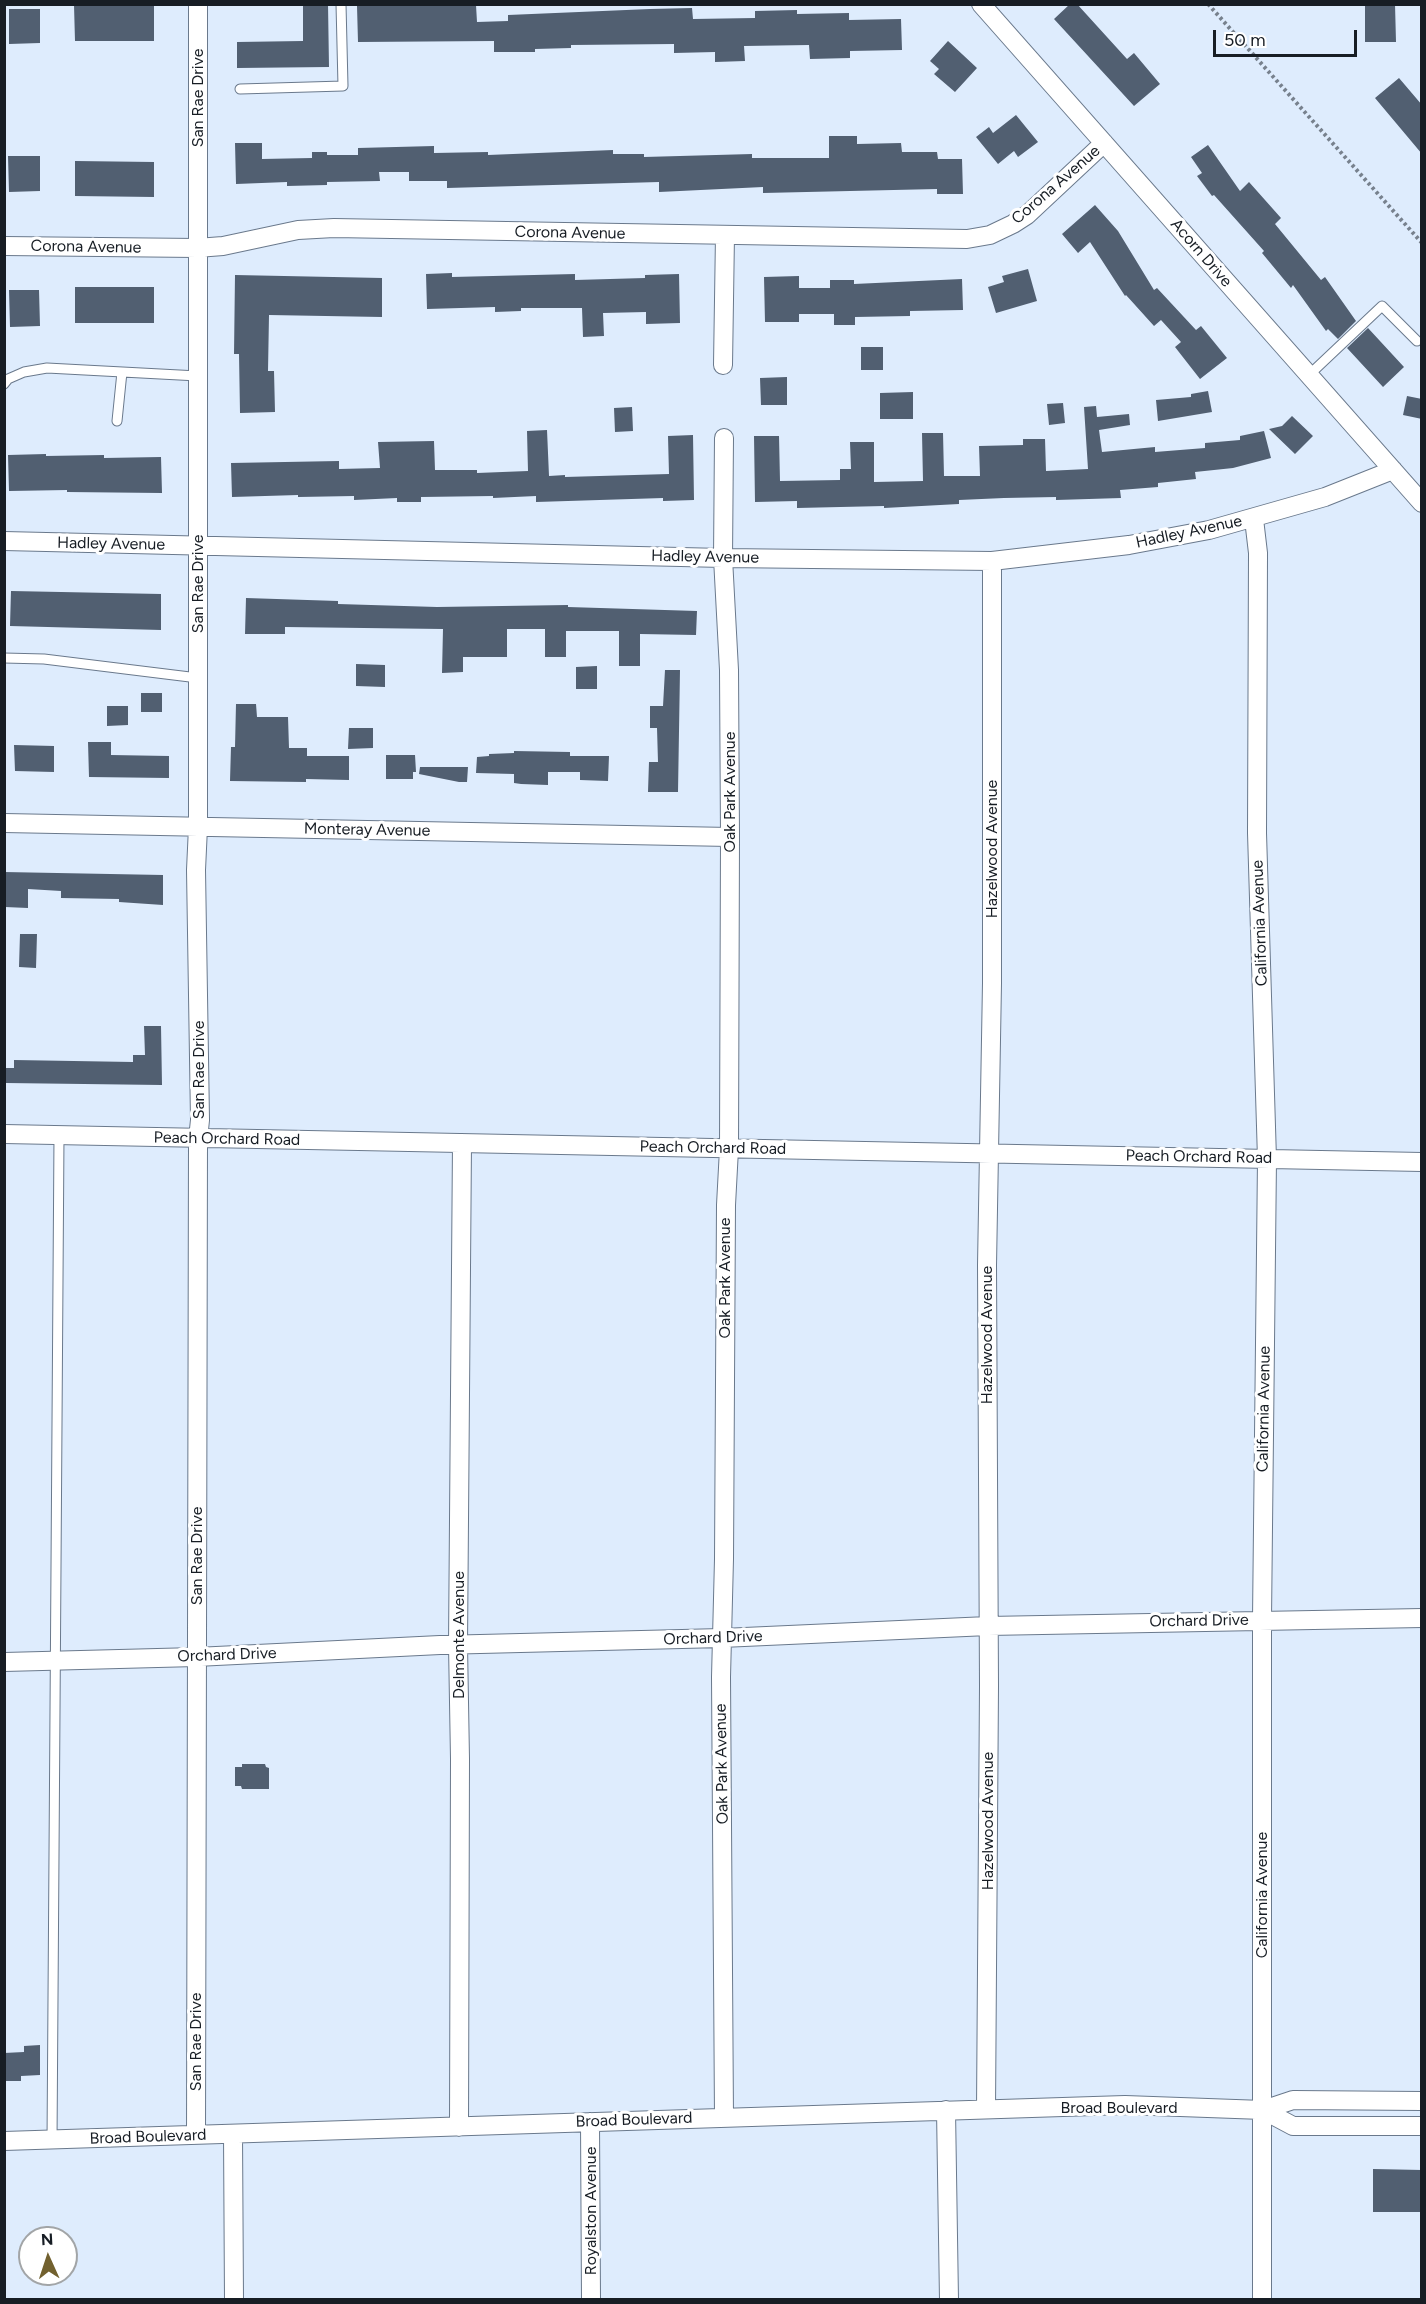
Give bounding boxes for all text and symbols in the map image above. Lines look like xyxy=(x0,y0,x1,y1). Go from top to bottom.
scale bar xyxy=(1216,18,1360,56)
text: 50 m xyxy=(1224,29,1266,51)
street label: San Rae Drive xyxy=(188,49,208,147)
street label: Corona Avenue xyxy=(1008,141,1104,229)
street label: Acorn Drive xyxy=(1166,215,1236,291)
street label: Corona Avenue xyxy=(515,222,625,244)
street label: Corona Avenue xyxy=(31,236,141,258)
street label: Hadley Avenue xyxy=(1134,511,1244,553)
street label: Hadley Avenue xyxy=(57,533,165,555)
street label: San Rae Drive xyxy=(188,535,208,633)
street label: Hadley Avenue xyxy=(651,546,759,568)
street label: Oak Park Avenue xyxy=(720,732,740,852)
street label: Hazelwood Avenue xyxy=(982,780,1002,918)
street label: Monteray Avenue xyxy=(304,819,430,841)
street label: California Avenue xyxy=(1248,860,1272,986)
street label: San Rae Drive xyxy=(189,1021,209,1119)
street label: Peach Orchard Road xyxy=(154,1128,300,1150)
street label: Peach Orchard Road xyxy=(640,1137,786,1159)
street label: Peach Orchard Road xyxy=(1126,1146,1272,1168)
street label: Oak Park Avenue xyxy=(715,1218,735,1338)
street label: Hazelwood Avenue xyxy=(977,1266,997,1404)
street label: California Avenue xyxy=(1253,1346,1275,1472)
street label: San Rae Drive xyxy=(187,1507,207,1605)
street label: Delmonte Avenue xyxy=(449,1571,469,1699)
street label: Orchard Drive xyxy=(1149,1611,1249,1631)
street label: Orchard Drive xyxy=(663,1627,763,1649)
street label: Orchard Drive xyxy=(177,1644,277,1666)
street label: Oak Park Avenue xyxy=(711,1703,733,1825)
street label: Hazelwood Avenue xyxy=(978,1752,998,1890)
street label: California Avenue xyxy=(1252,1832,1272,1958)
street label: San Rae Drive xyxy=(186,1993,206,2091)
street label: Broad Boulevard xyxy=(1060,2098,1178,2118)
street label: Broad Boulevard xyxy=(575,2108,693,2132)
street label: Broad Boulevard xyxy=(89,2125,207,2149)
street label: Royalston Avenue xyxy=(581,2147,601,2275)
north arrow xyxy=(18,2226,78,2286)
text: N xyxy=(40,2230,54,2249)

